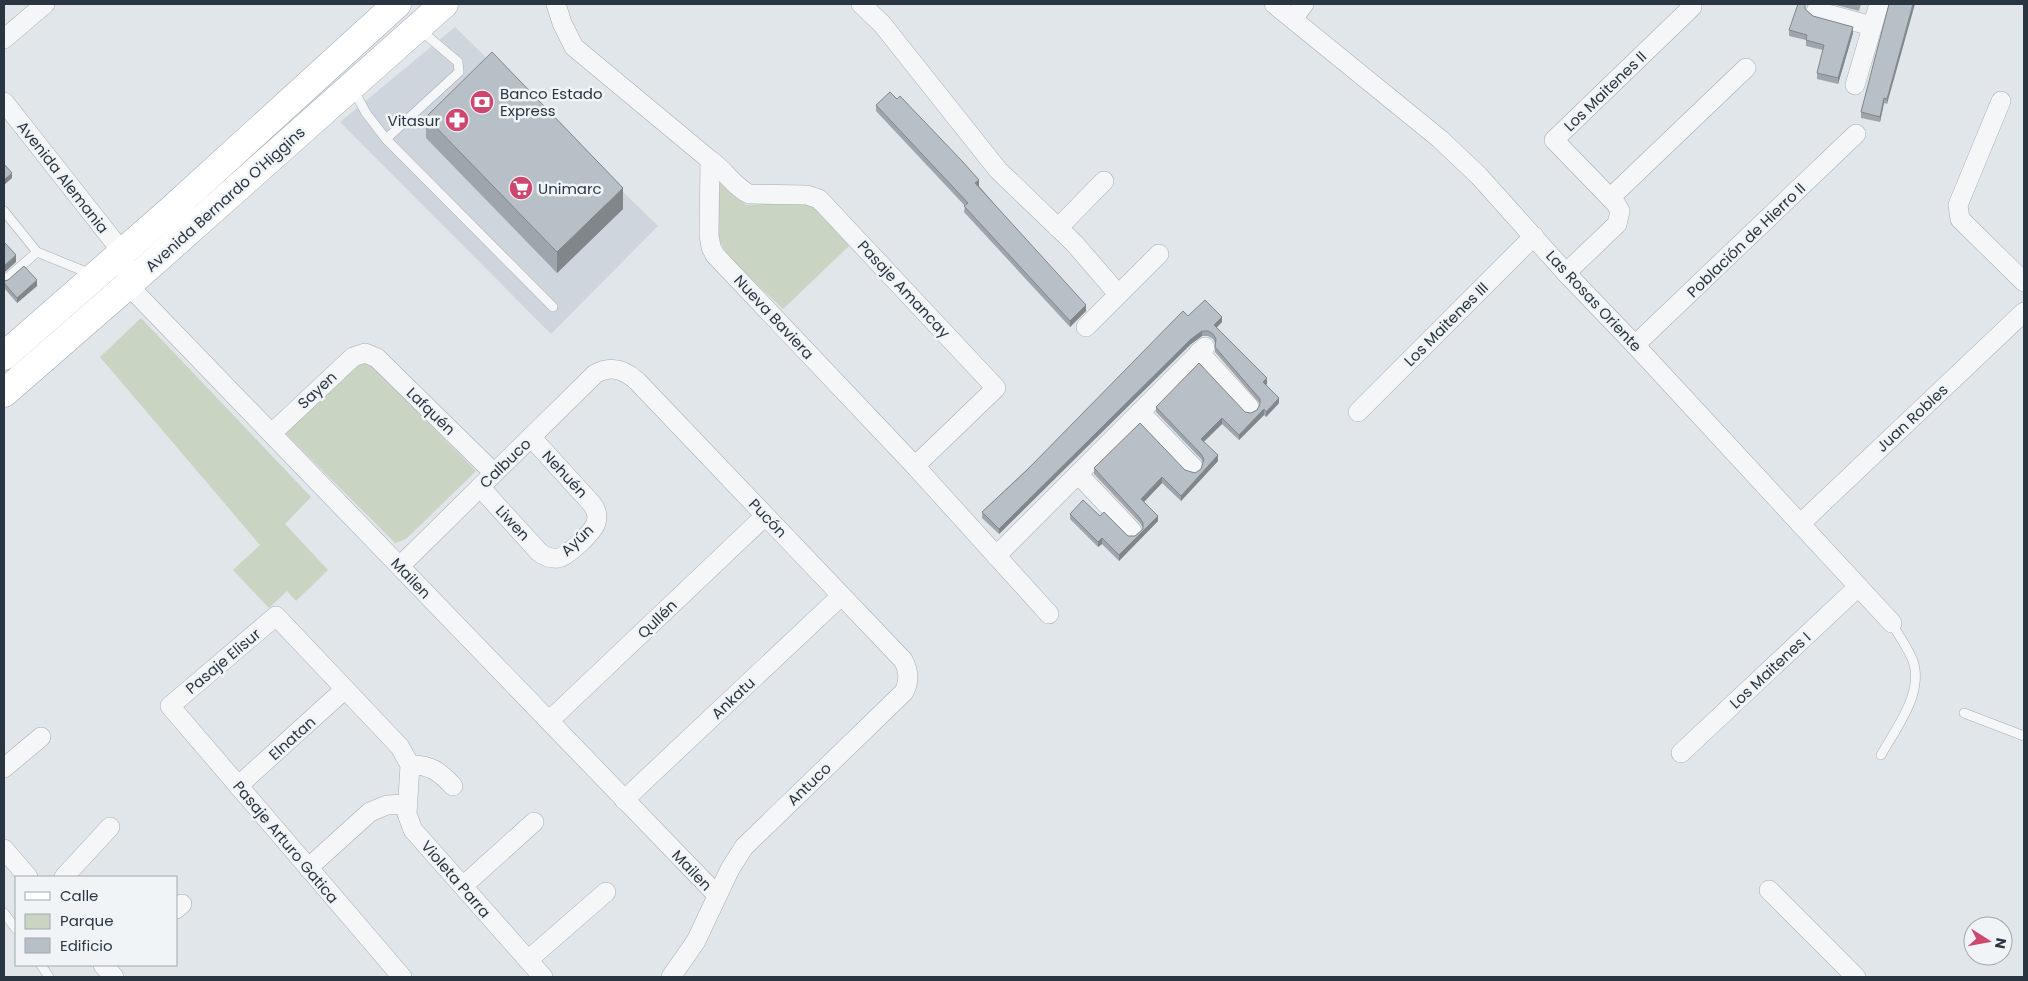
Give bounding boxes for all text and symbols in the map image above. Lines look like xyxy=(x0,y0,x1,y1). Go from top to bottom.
street label: Los Maitenes II xyxy=(1559,46,1651,136)
place label: Banco Estado Express xyxy=(500,83,603,121)
bank icon: Banco Estado Express xyxy=(469,89,495,115)
pharmacy icon: Vitasur xyxy=(444,107,470,133)
place label: Vitasur xyxy=(388,110,440,131)
street label: Avenida Alemania xyxy=(12,116,114,238)
street label: Avenida Bernardo O'Higgins xyxy=(141,121,310,276)
supermarket icon: Unimarc xyxy=(508,175,534,201)
place label: Unimarc xyxy=(538,178,602,199)
street label: Población de Hierro II xyxy=(1682,178,1810,302)
street label: Pasaje Amancay xyxy=(853,235,955,343)
street label: Las Rosas Oriente xyxy=(1541,246,1647,356)
street label: Nueva Baviera xyxy=(729,270,819,364)
street label: Los Maitenes III xyxy=(1399,277,1493,371)
street label: Sayen xyxy=(293,367,341,413)
street label: Juan Robles xyxy=(1872,379,1953,457)
street label: Lafquén xyxy=(402,383,460,439)
street label: Calbuco xyxy=(475,433,535,493)
street label: Nehuén xyxy=(538,446,592,502)
street label: Pucón xyxy=(744,494,792,542)
street label: Liwen xyxy=(491,501,535,545)
street label: Ayún xyxy=(556,519,598,561)
street label: Mailen xyxy=(386,553,436,603)
street label: Qullén xyxy=(633,595,681,643)
street label: Pasaje Elisur xyxy=(181,623,265,699)
street label: Los Maitenes I xyxy=(1725,627,1815,713)
street label: Ankatu xyxy=(707,672,759,724)
street label: Elnatan xyxy=(264,711,320,765)
street label: Antuco xyxy=(782,758,836,810)
street label: Pasaje Arturo Gatica xyxy=(228,776,344,908)
street label: Violeta Parra xyxy=(417,836,495,922)
street label: Mailen xyxy=(667,845,717,895)
legend xyxy=(15,876,178,966)
text: Calle xyxy=(60,885,98,906)
text: Parque xyxy=(60,910,113,931)
north arrow xyxy=(1963,916,2013,966)
text: Edificio xyxy=(60,935,113,956)
text: N xyxy=(1990,936,2012,951)

